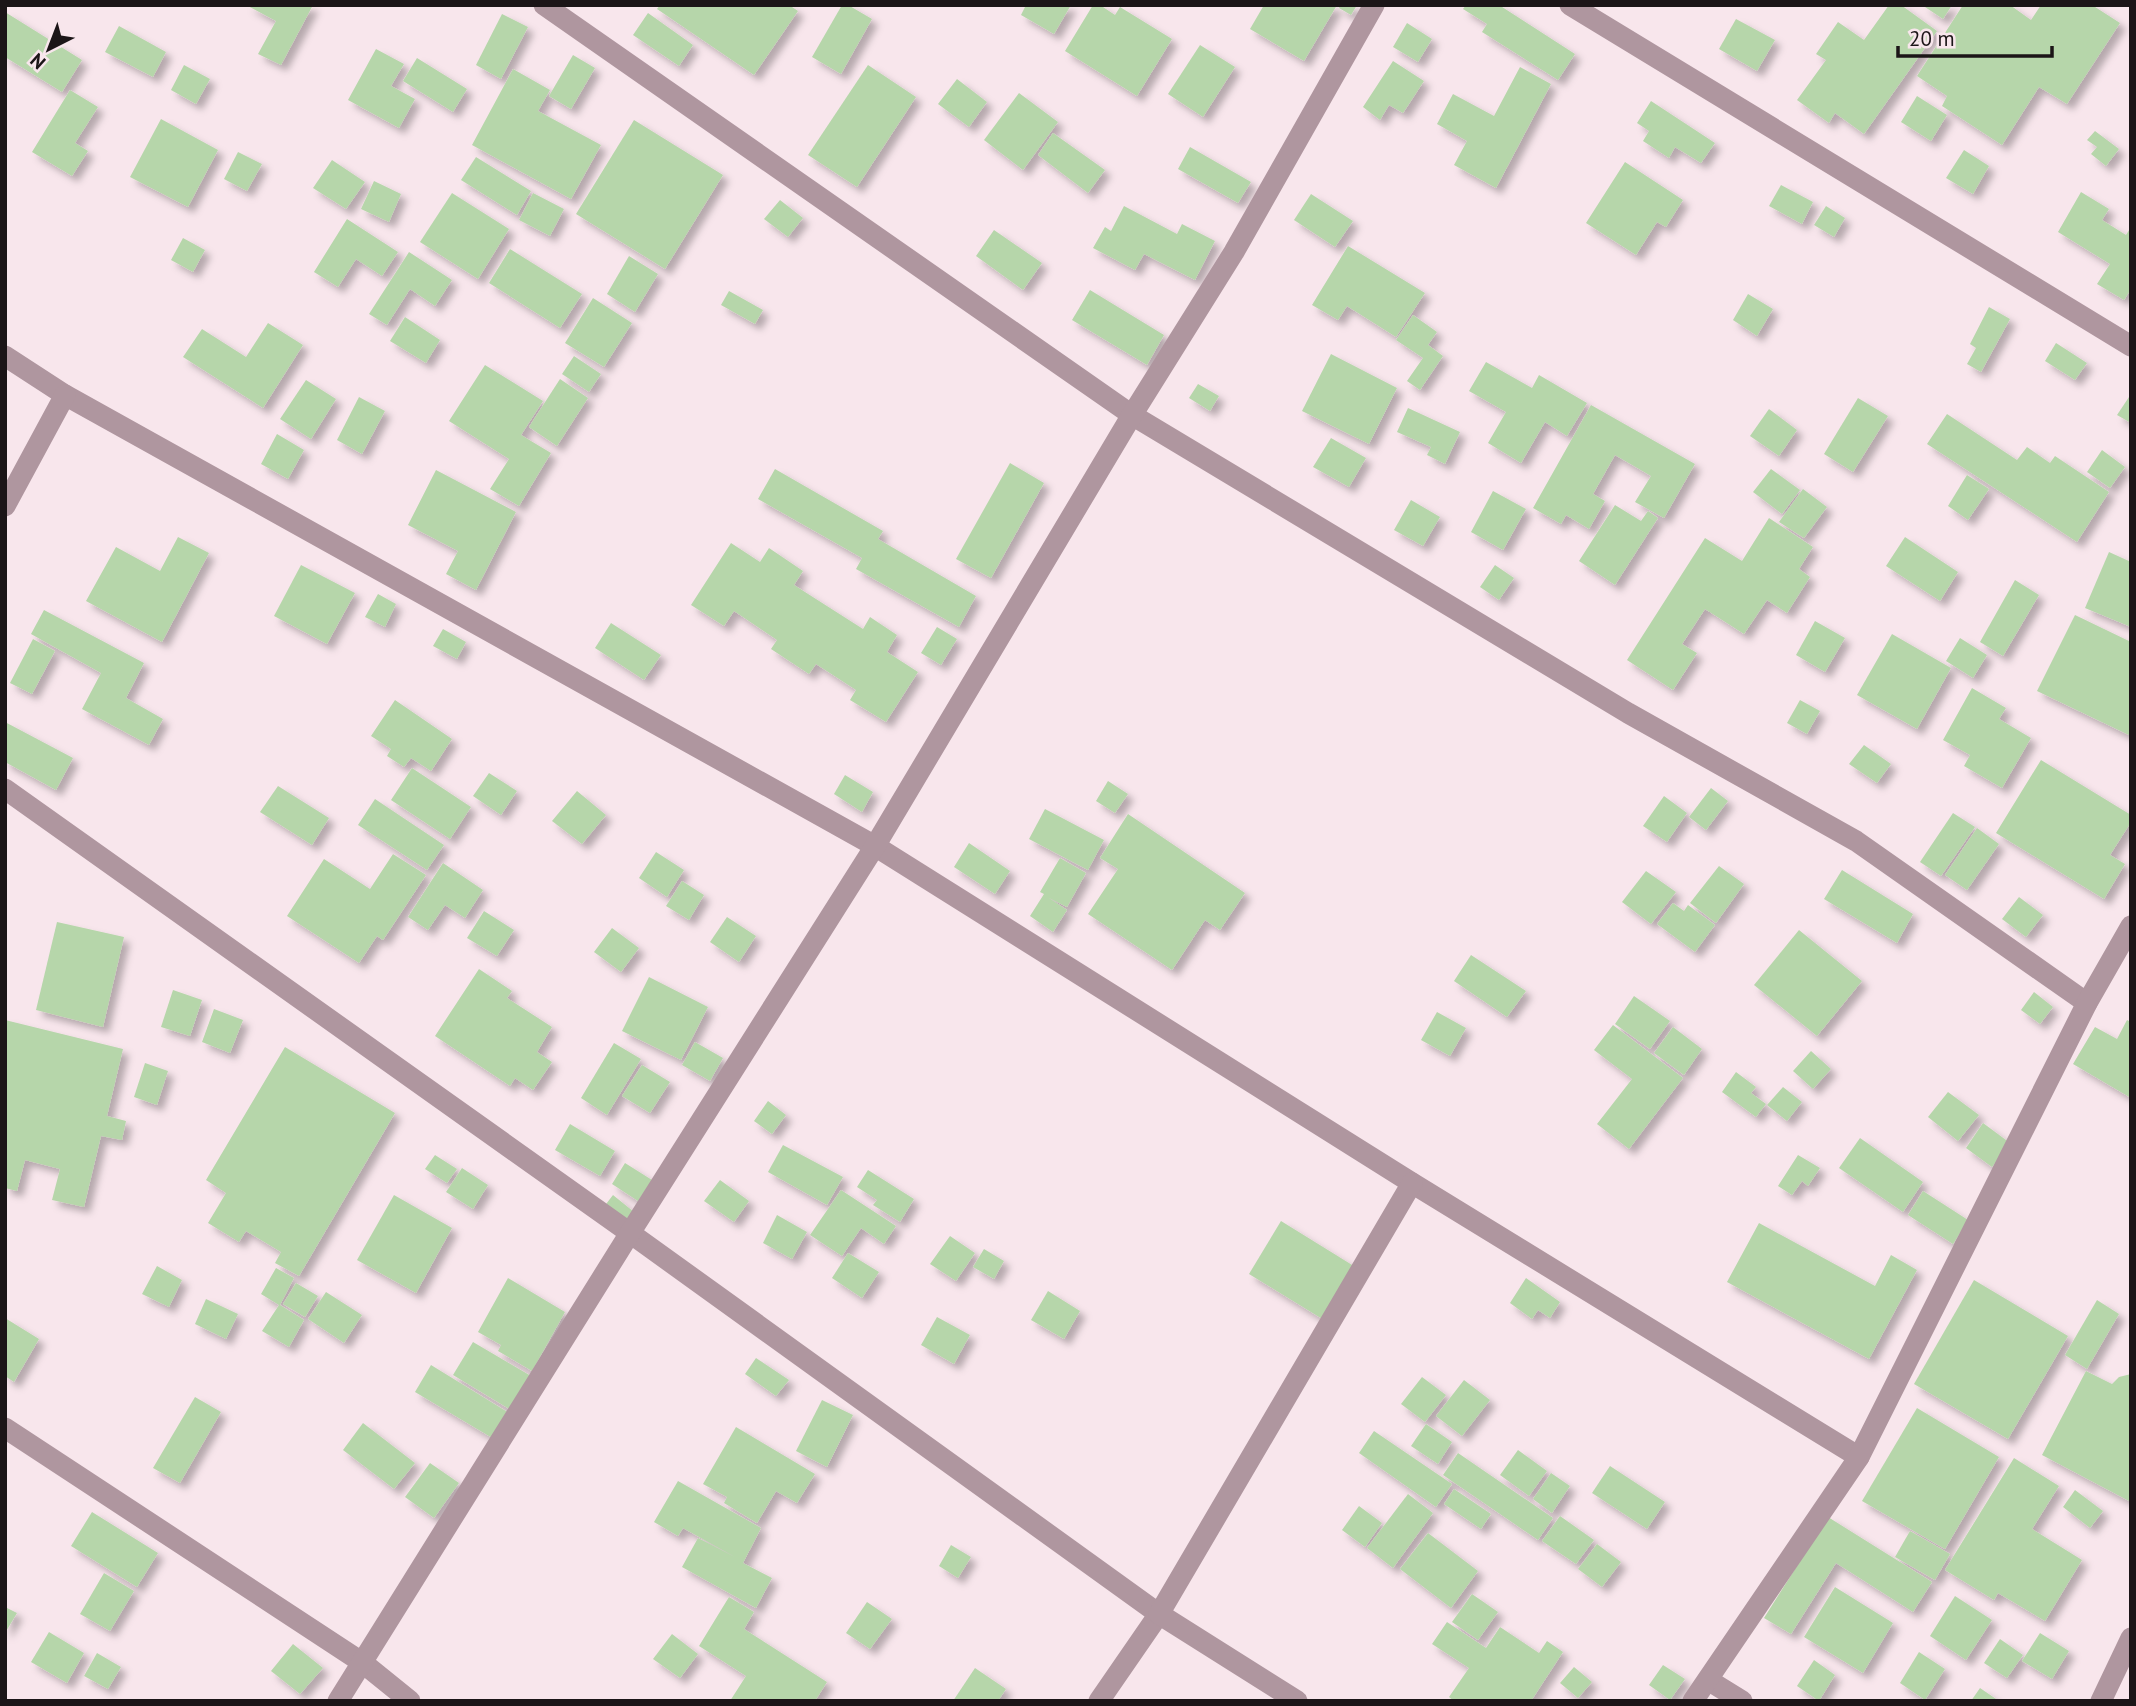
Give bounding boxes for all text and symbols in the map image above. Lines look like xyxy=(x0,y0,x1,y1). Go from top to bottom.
north arrow xyxy=(14,14,84,84)
scale bar xyxy=(1898,14,2052,58)
text: 20 m xyxy=(1909,25,1955,52)
text: N xyxy=(25,49,50,75)

